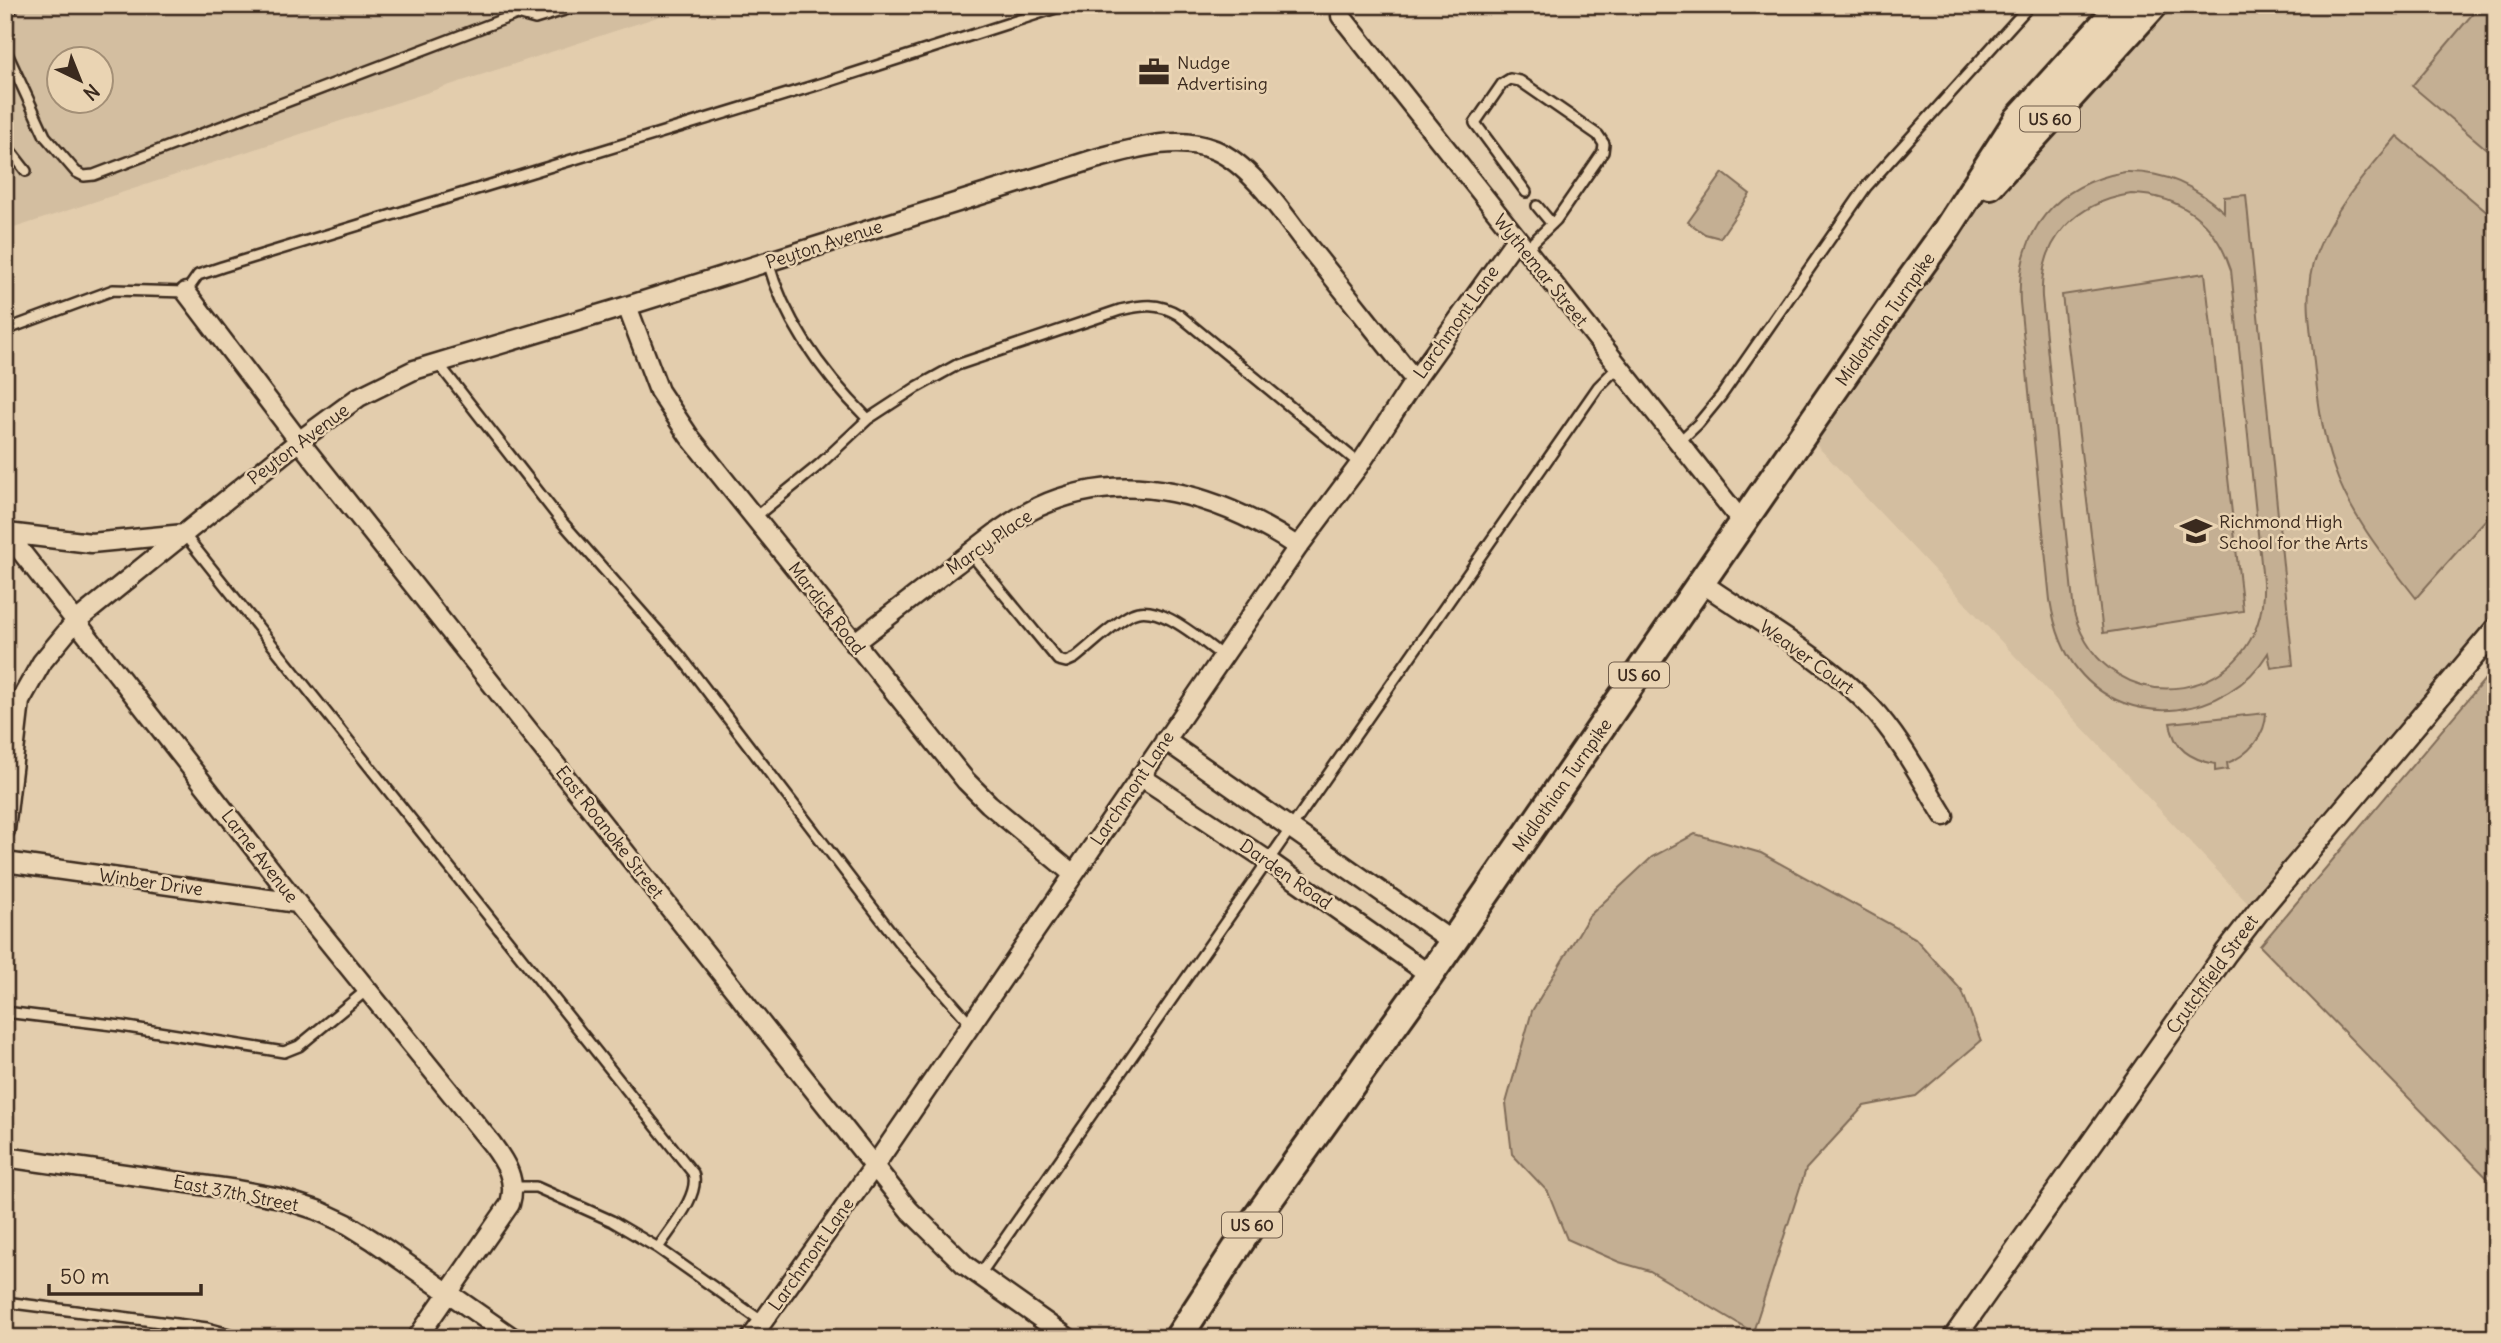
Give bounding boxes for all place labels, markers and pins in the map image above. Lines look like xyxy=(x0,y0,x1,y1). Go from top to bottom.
place label: Nudge Advertising xyxy=(1177,51,1268,95)
office icon: Nudge Advertising xyxy=(1137,55,1171,89)
place label: Richmond High School for the Arts xyxy=(2219,510,2368,554)
school or university icon: Richmond High School for the Arts xyxy=(2179,514,2213,548)

